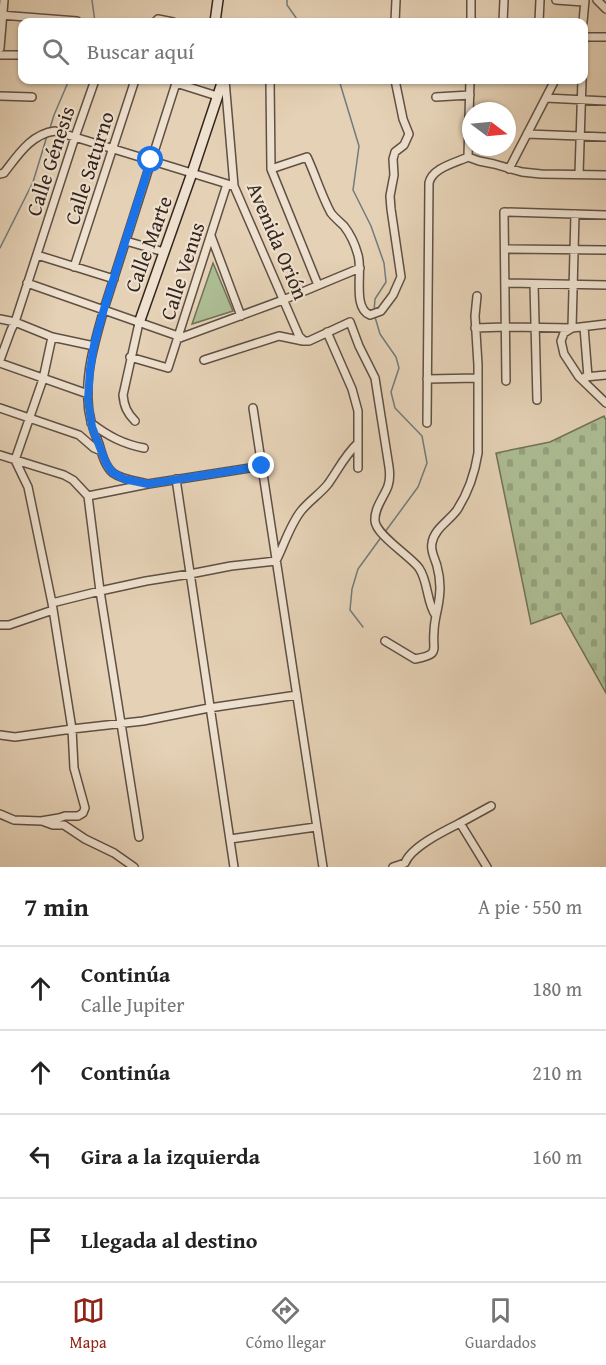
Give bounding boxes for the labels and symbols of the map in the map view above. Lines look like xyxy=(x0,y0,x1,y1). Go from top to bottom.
street label: Calle Génesis xyxy=(18,102,82,220)
north arrow xyxy=(462,102,516,156)
street label: Calle Saturno xyxy=(56,107,122,229)
route start xyxy=(137,146,163,172)
street label: Avenida Orión xyxy=(239,178,317,305)
street label: Calle Marte xyxy=(116,191,180,297)
street label: Calle Venus xyxy=(152,218,212,324)
route end xyxy=(248,452,274,478)

